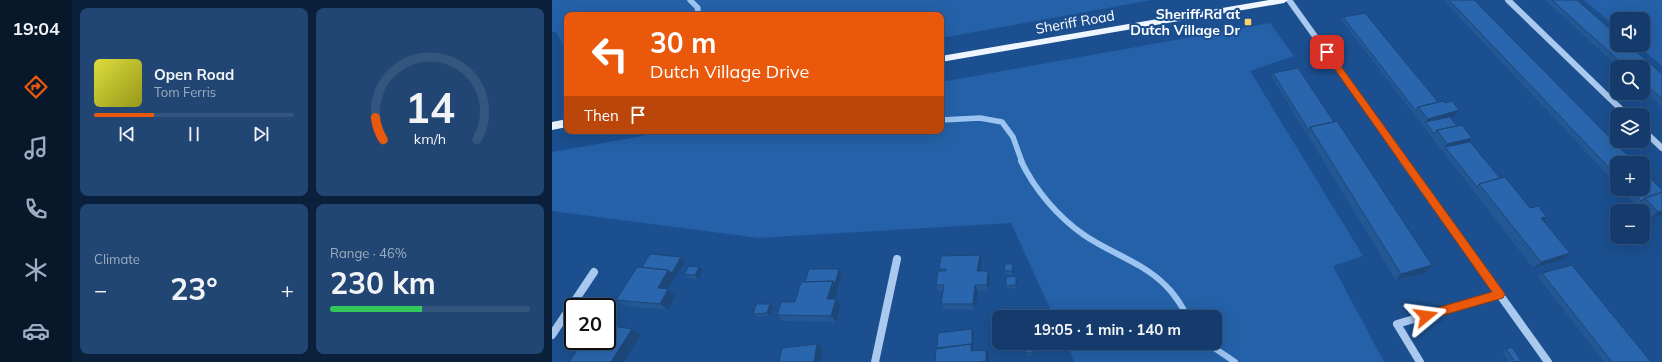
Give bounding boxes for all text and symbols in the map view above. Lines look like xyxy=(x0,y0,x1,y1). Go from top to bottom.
place label: Sheriff Rd at Dutch Village Dr xyxy=(1130,5,1241,39)
street label: Sheriff Road xyxy=(1034,6,1116,38)
map controls xyxy=(1610,12,1650,244)
button: sound xyxy=(1610,12,1650,52)
text: 19:04 xyxy=(12,17,60,40)
marker: Sheriff Rd at Dutch Village Dr xyxy=(1243,17,1253,27)
text: 30 m xyxy=(650,25,716,60)
icon: left xyxy=(584,28,636,80)
pin xyxy=(1310,35,1344,69)
icon: arrive xyxy=(1316,41,1338,63)
text: Dutch Village Drive xyxy=(650,60,809,83)
button: search xyxy=(1610,60,1650,100)
text: Open Road xyxy=(154,65,234,84)
icon: directions xyxy=(22,73,50,101)
text: 14 xyxy=(405,81,455,133)
text: Tom Ferris xyxy=(154,84,216,100)
icon: arrive xyxy=(627,104,649,126)
text: Then xyxy=(584,106,619,125)
button: layers xyxy=(1610,108,1650,148)
icon: previous xyxy=(116,123,138,145)
icon: pause xyxy=(183,123,205,145)
icon: next xyxy=(250,123,272,145)
text: km/h xyxy=(414,129,446,147)
icon: music xyxy=(22,134,50,162)
button: + xyxy=(1610,156,1650,196)
icon: phone xyxy=(22,195,50,223)
button: − xyxy=(1610,204,1650,244)
text: Range · 46% xyxy=(330,245,407,261)
text: Climate xyxy=(94,251,140,267)
icon: climate xyxy=(22,256,50,284)
text: 230 km xyxy=(330,264,436,302)
text: 23° xyxy=(170,270,218,308)
text: − xyxy=(94,276,107,304)
text: + xyxy=(281,276,294,304)
position arrow xyxy=(1405,295,1447,337)
speed limit sign: 20 xyxy=(564,298,616,350)
icon: car xyxy=(22,317,50,345)
text: 19:05 · 1 min · 140 m xyxy=(1033,320,1181,339)

